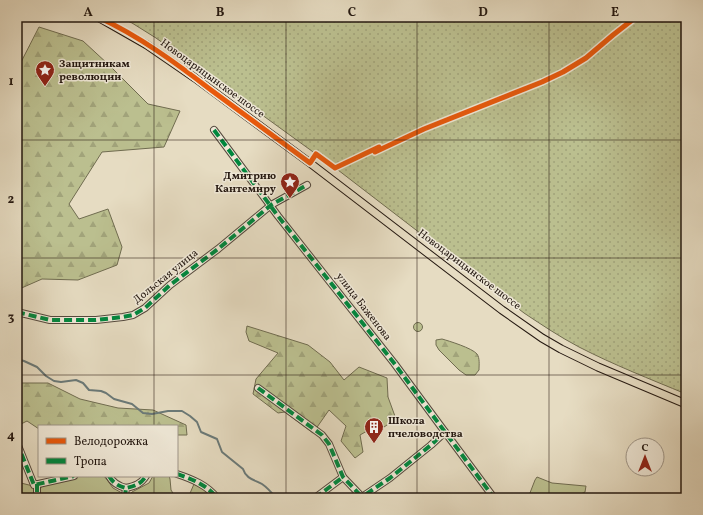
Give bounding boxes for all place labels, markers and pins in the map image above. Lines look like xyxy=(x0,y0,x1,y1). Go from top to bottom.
place label: Защитникам революции xyxy=(59,57,131,85)
place icon: Защитникам революции xyxy=(34,59,56,87)
place label: Дмитрию Кантемиру xyxy=(215,169,277,197)
place icon: Дмитрию Кантемиру xyxy=(279,171,301,199)
place label: Школа пчеловодства xyxy=(388,414,463,442)
building icon: Школа пчеловодства xyxy=(363,416,385,444)

